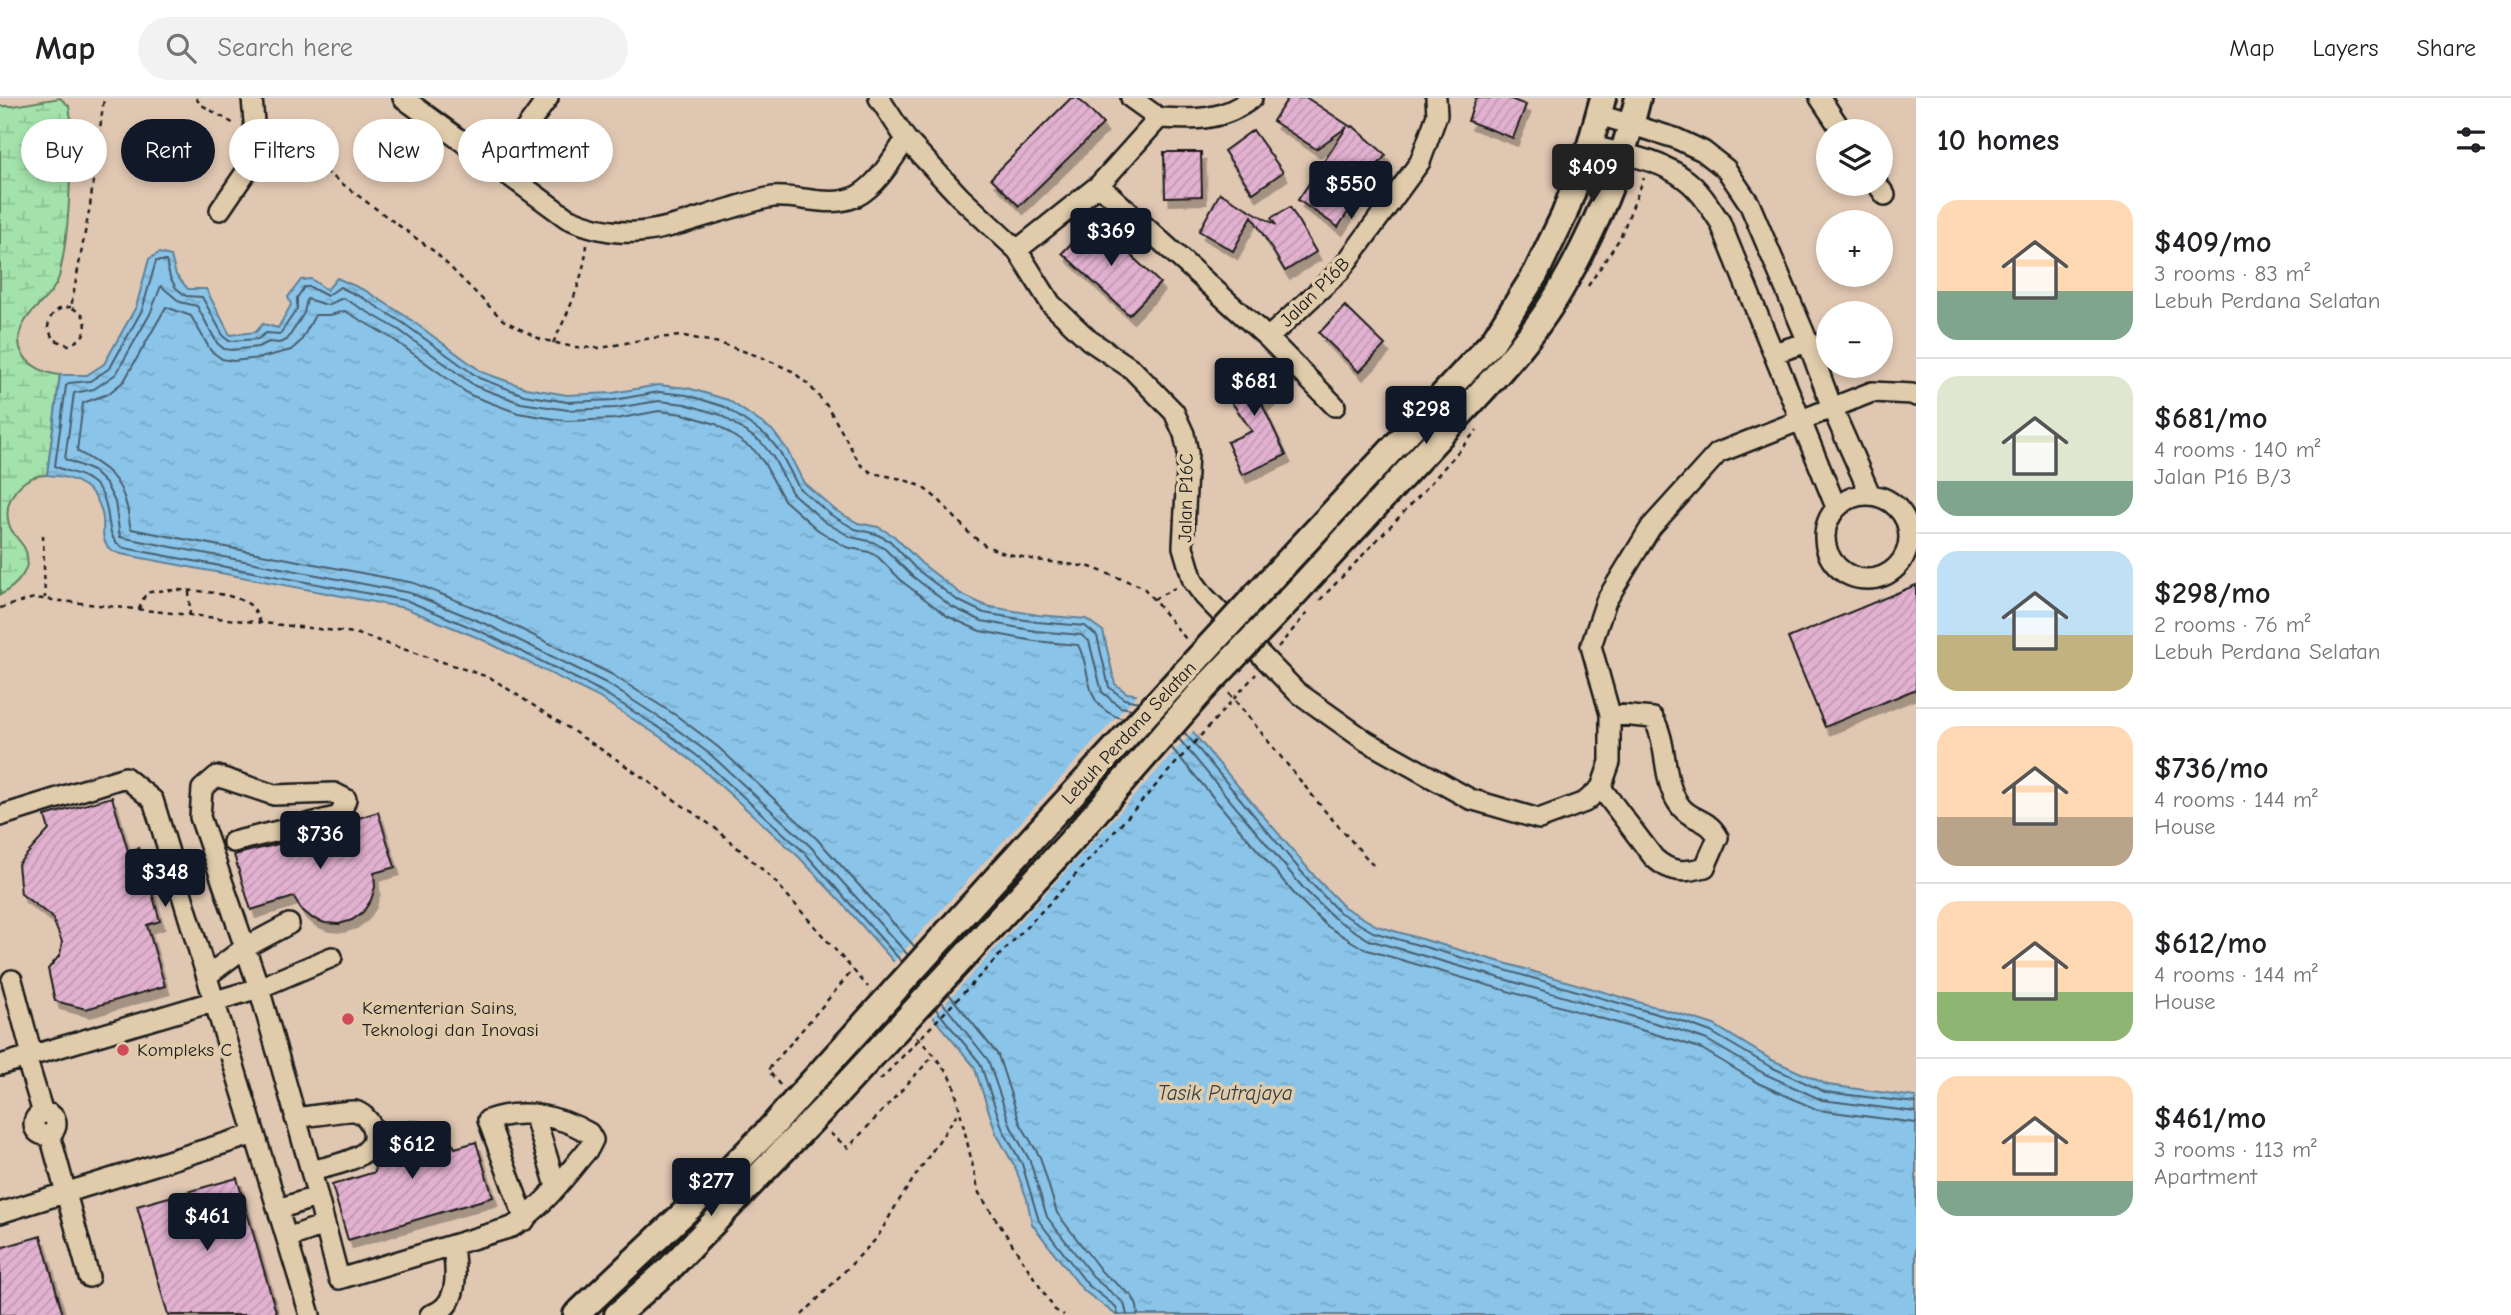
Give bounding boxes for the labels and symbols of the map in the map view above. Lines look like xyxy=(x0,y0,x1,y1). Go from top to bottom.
pin: $409 xyxy=(1552,144,1634,204)
pin: $550 xyxy=(1310,162,1392,221)
pin: $369 xyxy=(1070,208,1152,268)
street label: Jalan P16B xyxy=(1276,253,1354,331)
pin: $681 xyxy=(1213,358,1295,418)
pin: $298 xyxy=(1385,386,1467,446)
street label: Jalan P16C xyxy=(1174,453,1198,543)
street label: Lebuh Perdana Selatan xyxy=(1057,657,1201,809)
pin: $736 xyxy=(279,812,361,871)
pin: $348 xyxy=(124,850,206,909)
place label: Kementerian Sains, Teknologi dan Inovasi xyxy=(362,997,539,1041)
marker: Kementerian Sains, Teknologi dan Inovasi xyxy=(340,1011,356,1027)
place label: Kompleks C xyxy=(137,1039,233,1061)
marker: Kompleks C xyxy=(115,1042,131,1058)
water label: Tasik Putrajaya xyxy=(1158,1081,1293,1105)
pin: $612 xyxy=(371,1122,453,1181)
pin: $277 xyxy=(670,1158,752,1218)
pin: $461 xyxy=(166,1194,248,1253)

